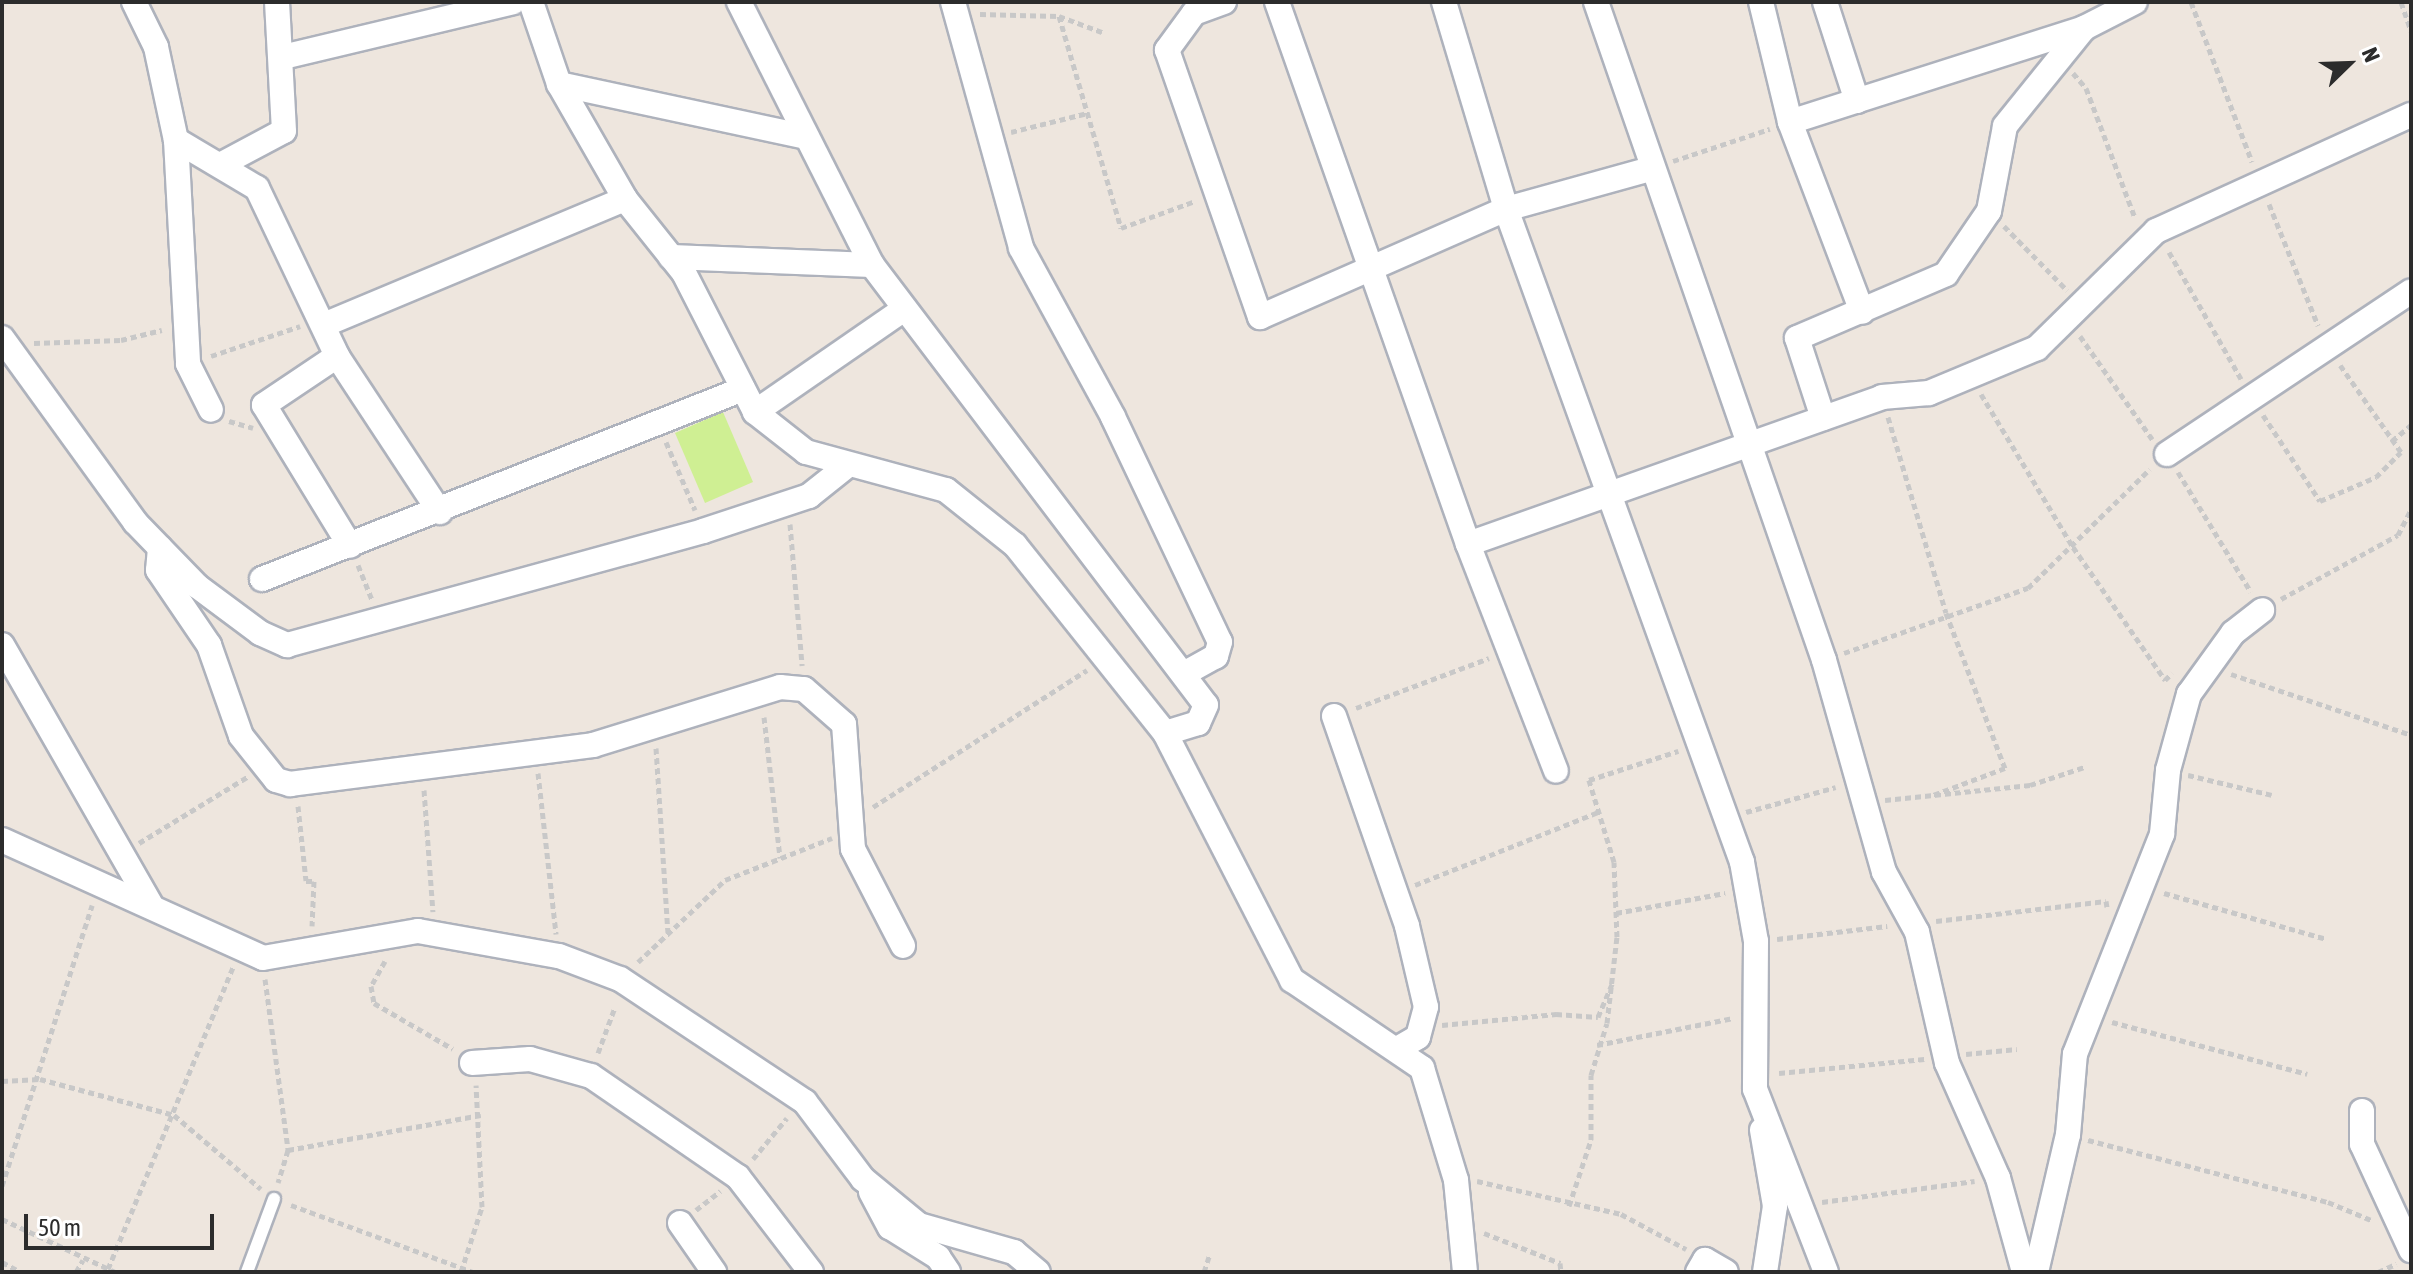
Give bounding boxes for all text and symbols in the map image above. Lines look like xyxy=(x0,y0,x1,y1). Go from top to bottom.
north arrow xyxy=(2309,24,2389,104)
text: N xyxy=(2357,44,2386,66)
scale bar xyxy=(28,1198,218,1248)
text: 50 m xyxy=(38,1214,81,1241)

